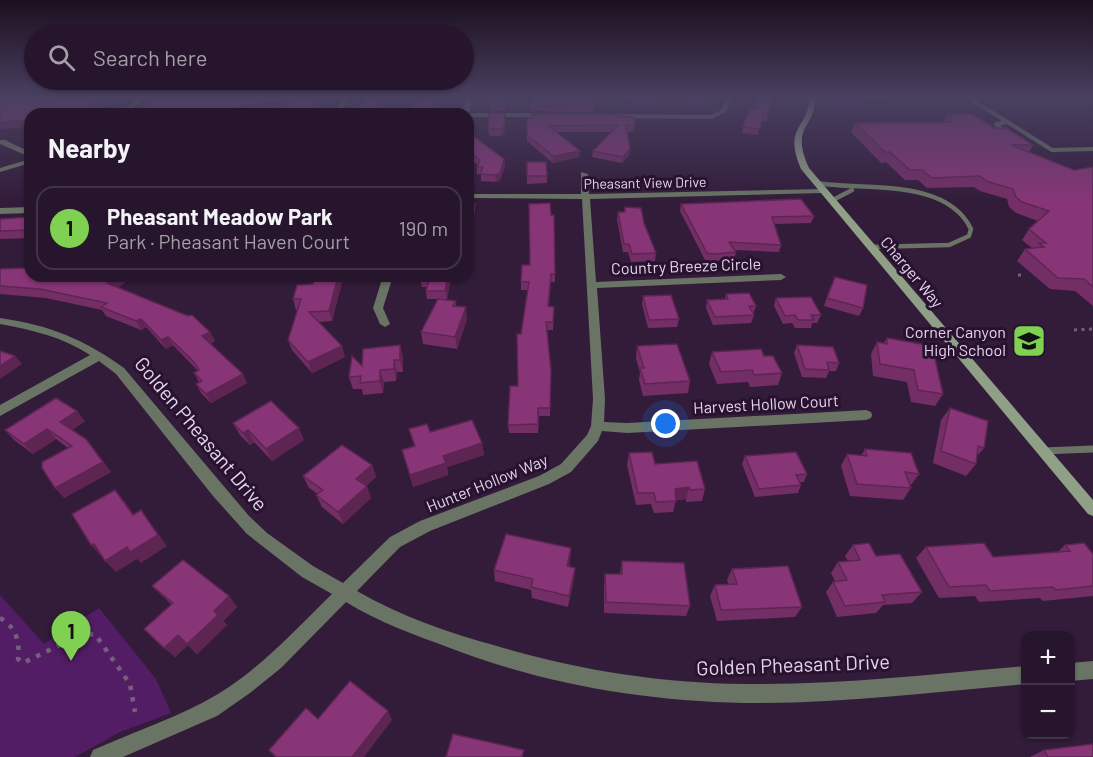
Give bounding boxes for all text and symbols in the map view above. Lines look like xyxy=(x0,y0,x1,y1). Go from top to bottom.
search box xyxy=(24,24,474,90)
icon: search xyxy=(45,41,78,74)
text: Search here xyxy=(93,44,207,70)
text: Nearby xyxy=(48,132,130,163)
street label: Pheasant View Drive xyxy=(583,173,707,192)
text: Pheasant Meadow Park xyxy=(107,203,333,229)
text: 1 xyxy=(66,216,73,240)
text: 190 m xyxy=(399,216,448,240)
text: Park · Pheasant Haven Court xyxy=(107,229,350,253)
street label: Charger Way xyxy=(877,232,948,312)
street label: Country Breeze Circle xyxy=(611,253,761,278)
place label: Corner Canyon High School xyxy=(905,322,1006,359)
school or university icon: Corner Canyon High School xyxy=(1011,323,1047,359)
street label: Golden Pheasant Drive xyxy=(130,351,273,515)
street label: Harvest Hollow Court xyxy=(693,390,839,417)
your location xyxy=(651,409,680,438)
street label: Hunter Hollow Way xyxy=(423,449,551,516)
pin: 1 xyxy=(52,612,90,661)
map controls xyxy=(1021,631,1075,739)
button: + xyxy=(1021,631,1075,685)
street label: Golden Pheasant Drive xyxy=(696,649,890,679)
button: − xyxy=(1021,685,1075,739)

